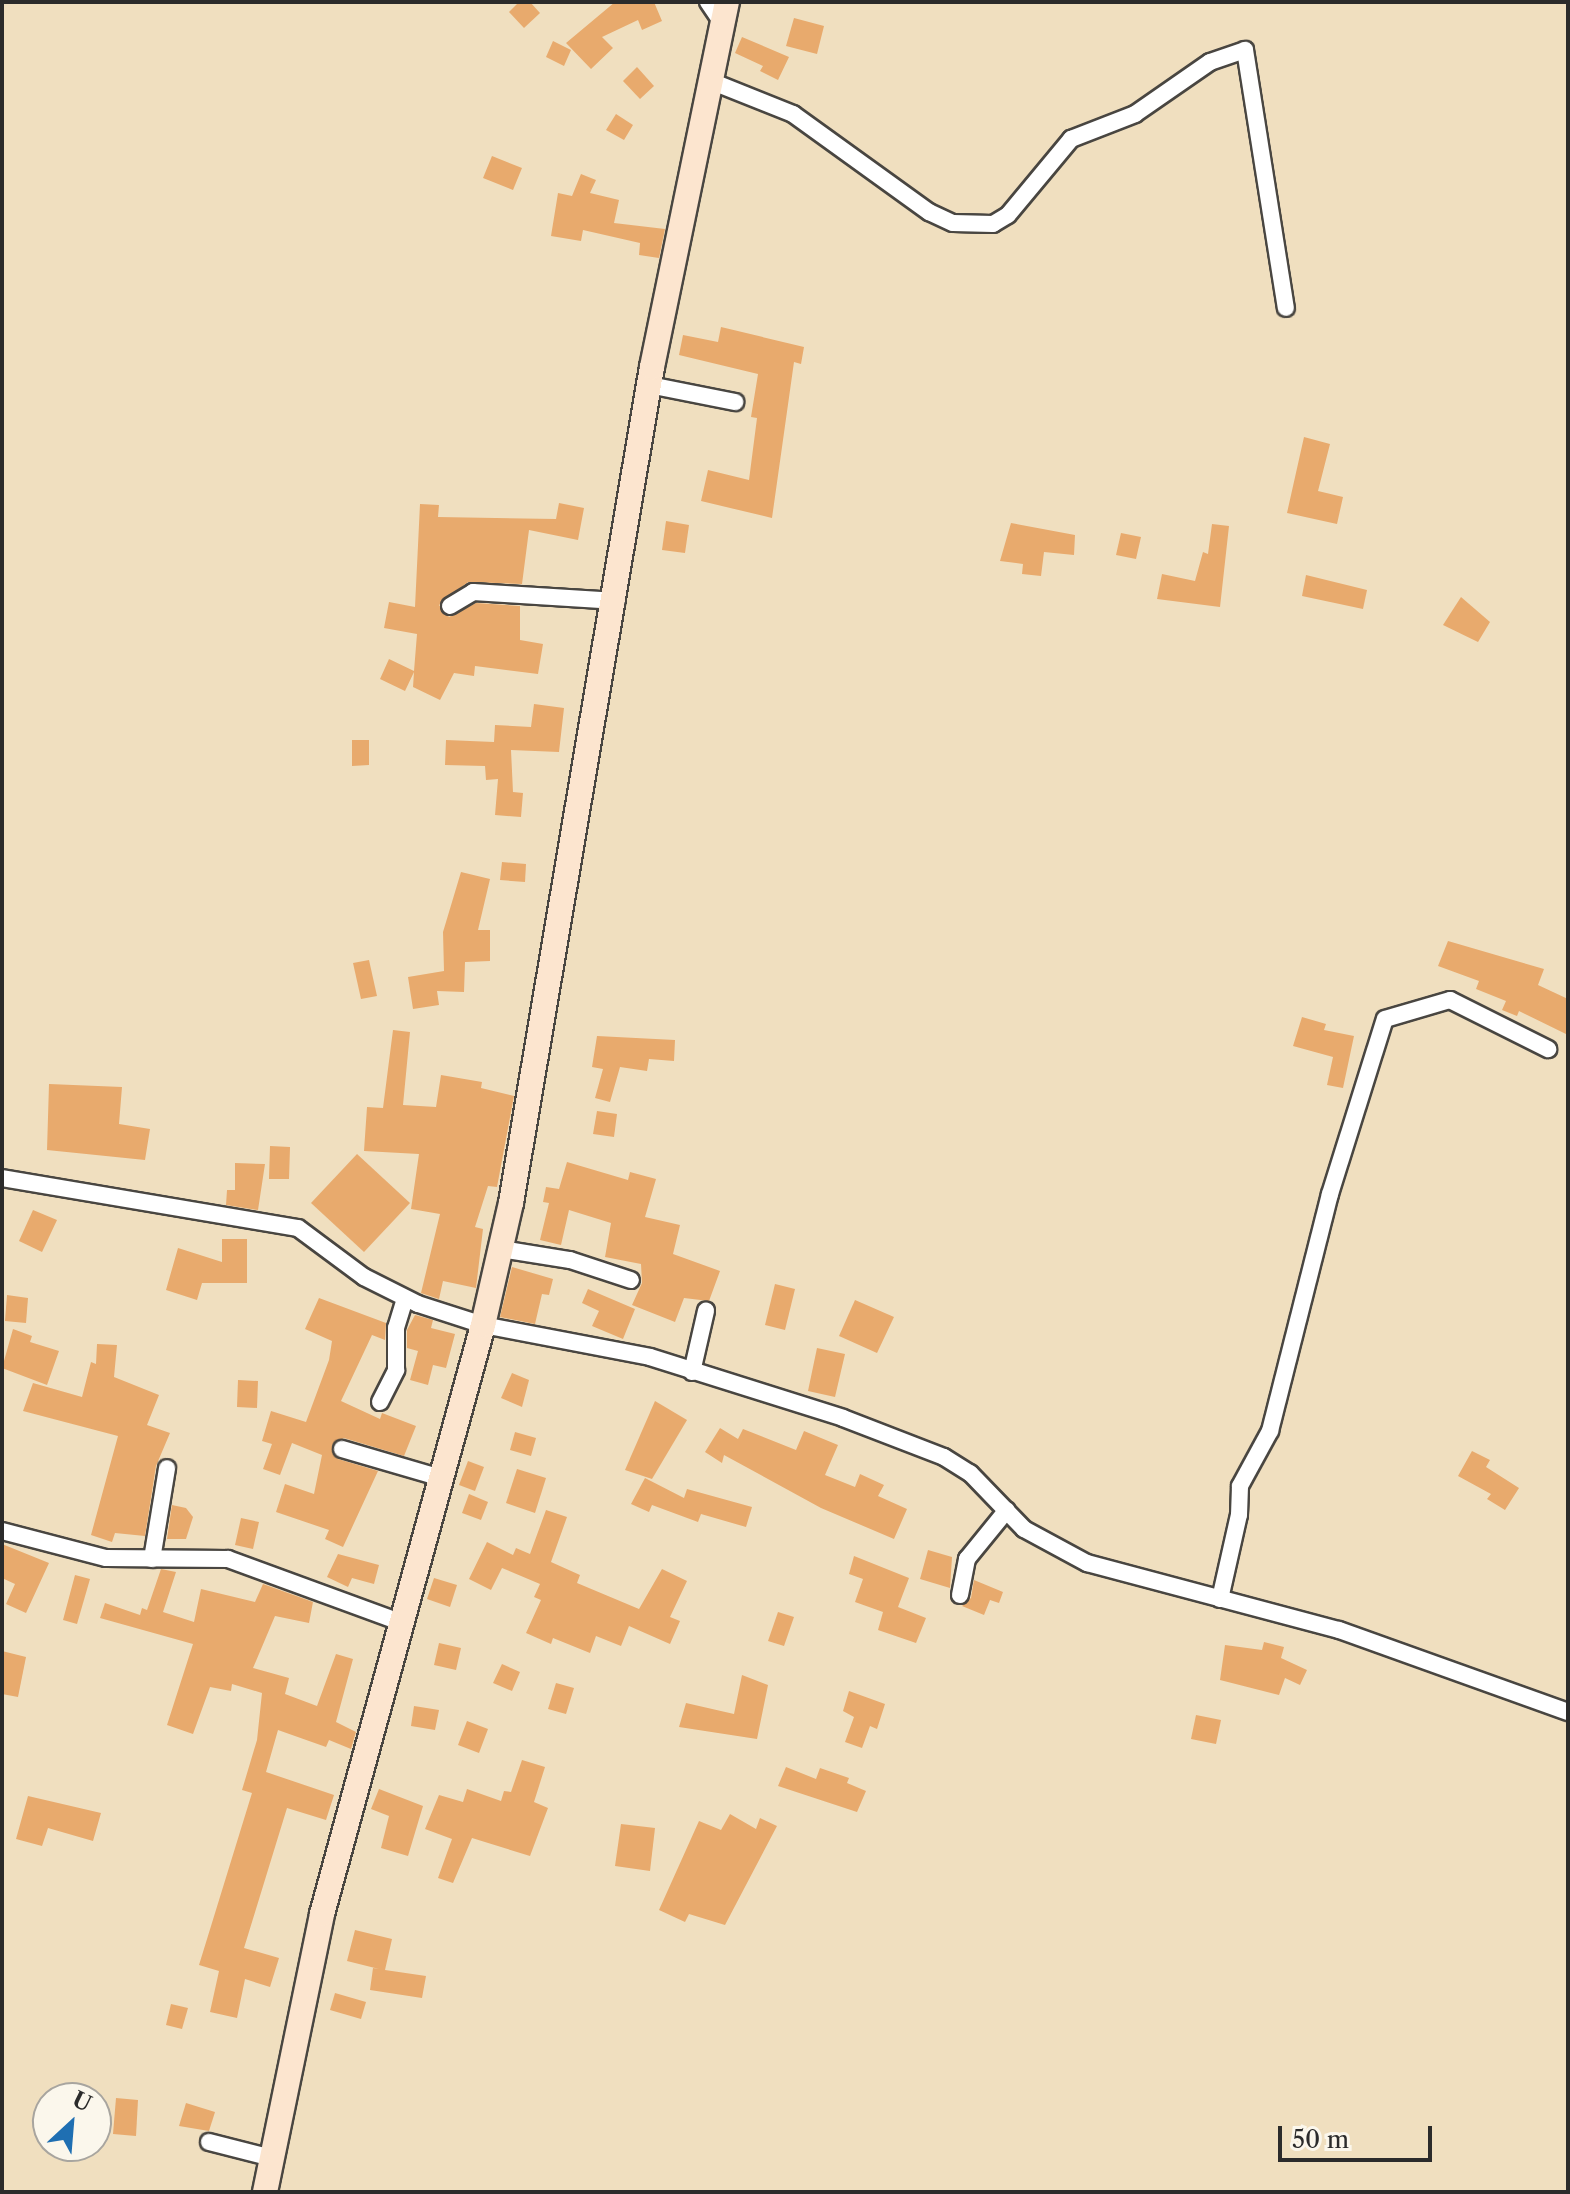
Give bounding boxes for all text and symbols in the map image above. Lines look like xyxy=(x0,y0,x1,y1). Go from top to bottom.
north arrow xyxy=(32,2082,112,2162)
text: U xyxy=(68,2086,96,2118)
scale bar xyxy=(1282,2110,1436,2160)
text: 50 m xyxy=(1292,2125,1349,2154)

